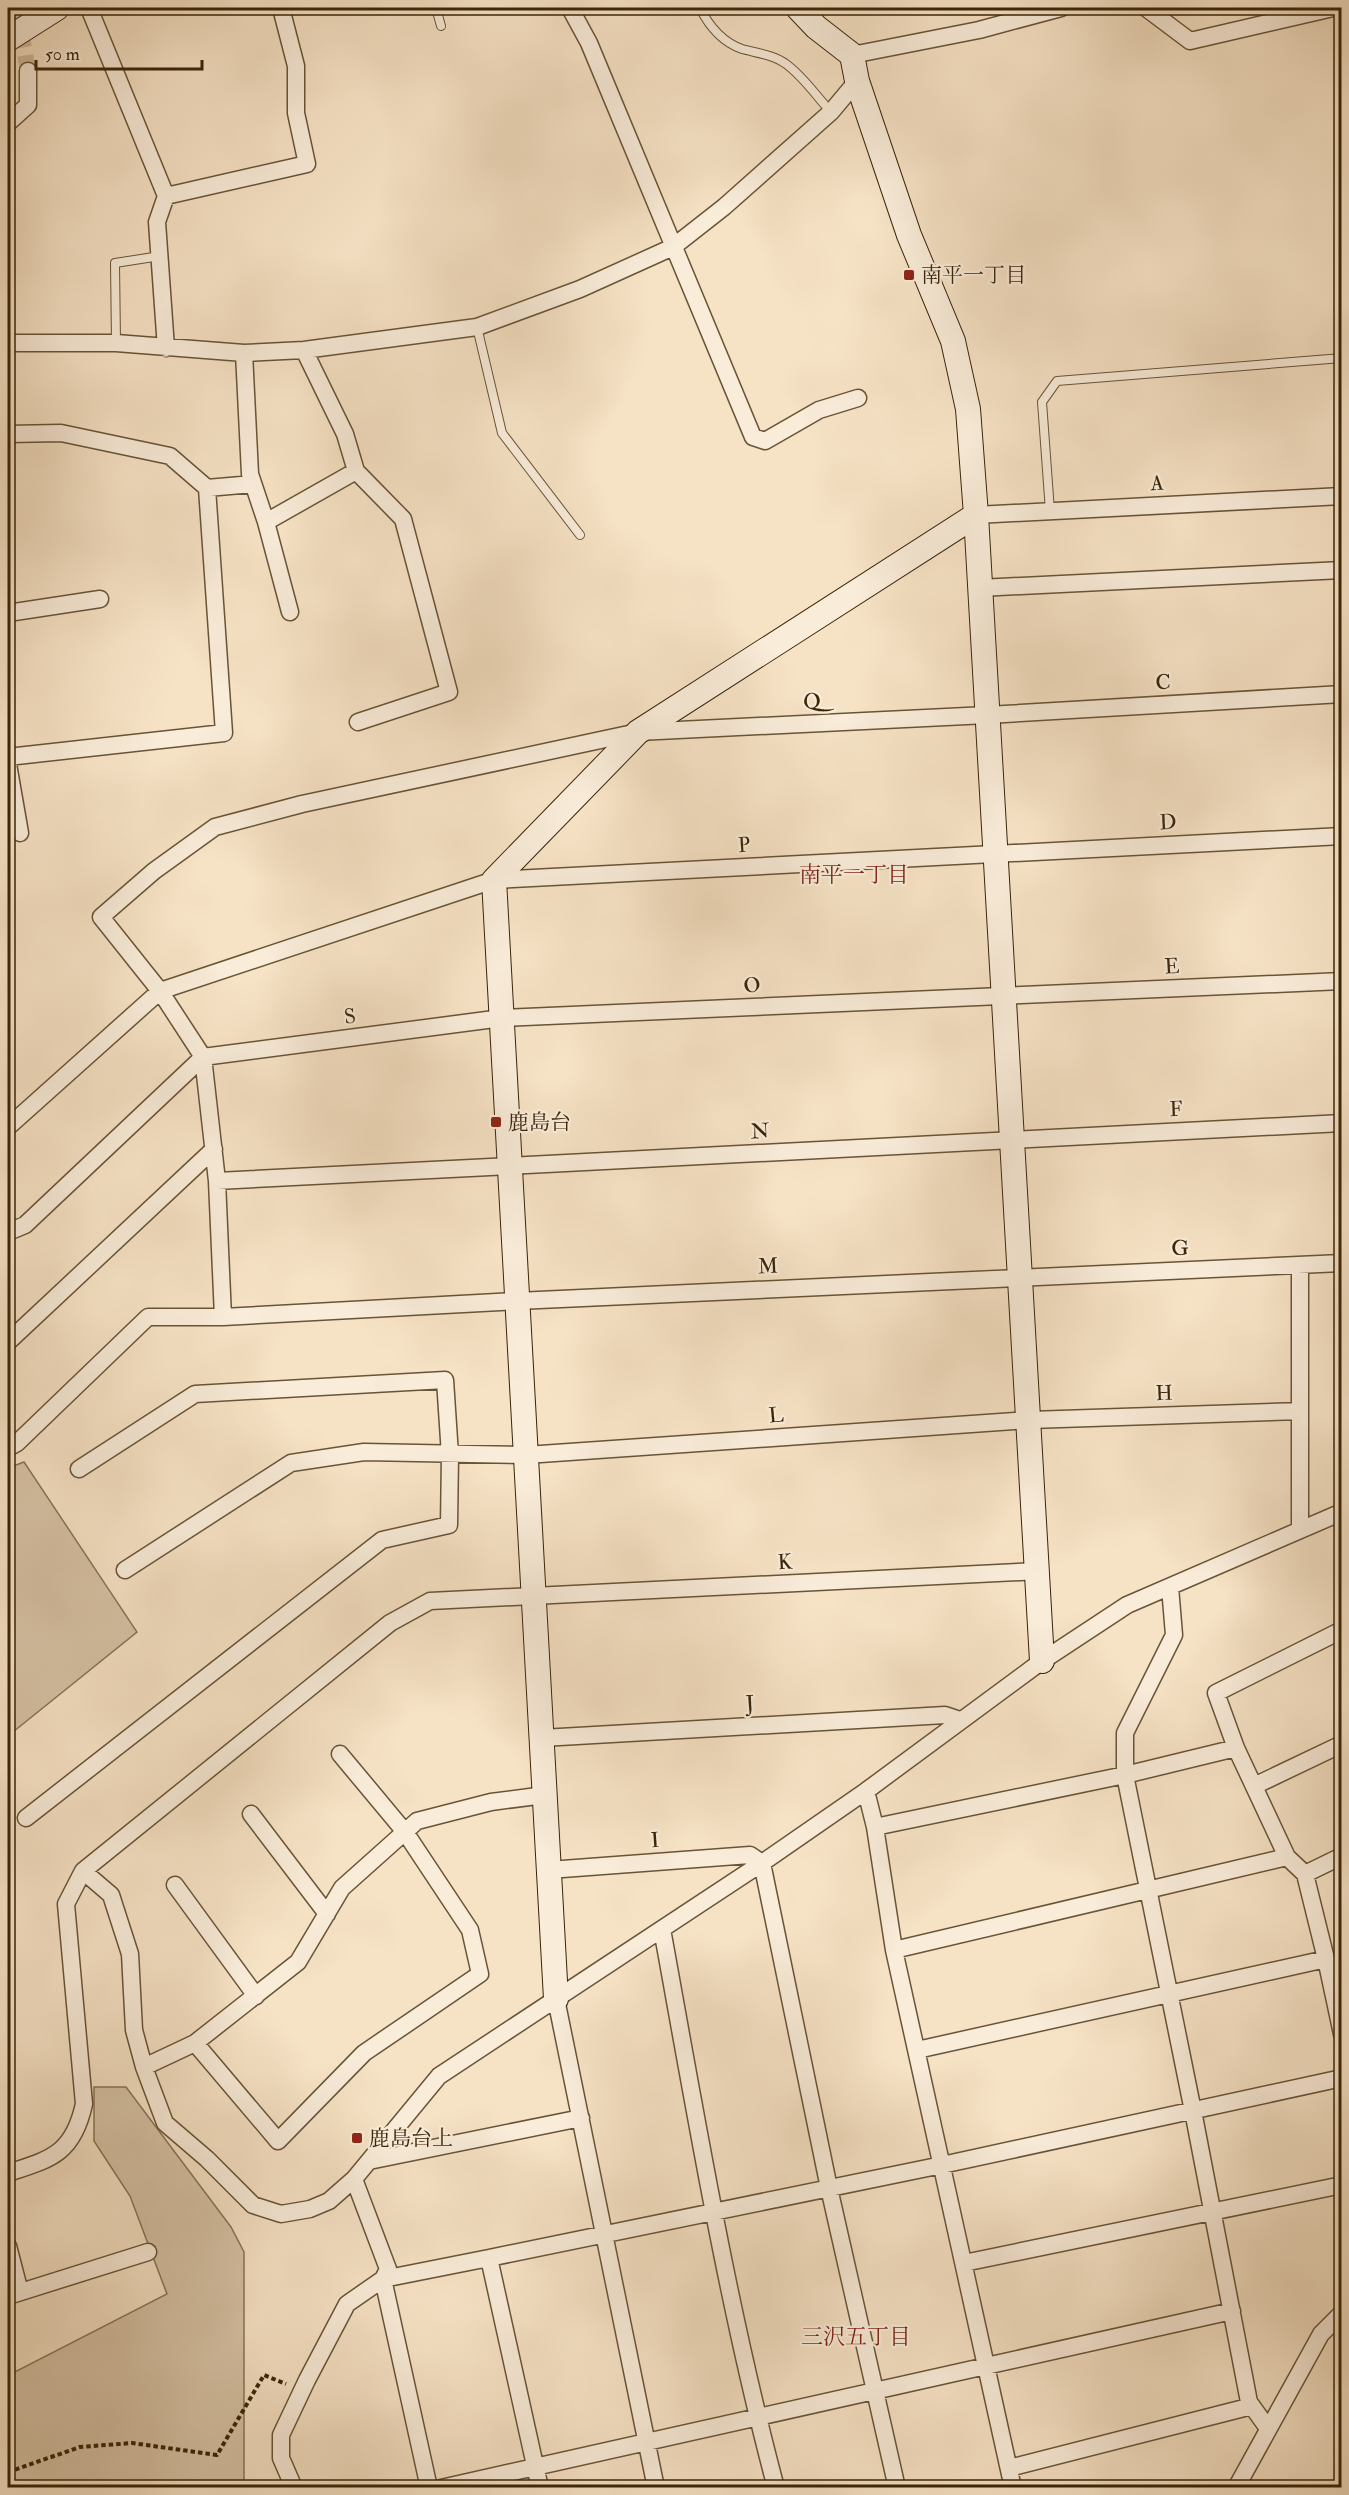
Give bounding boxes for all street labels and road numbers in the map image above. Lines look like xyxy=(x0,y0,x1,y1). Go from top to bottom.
street label: A xyxy=(1149,470,1164,497)
street label: C xyxy=(1155,669,1171,696)
street label: Q xyxy=(802,687,835,715)
street label: D xyxy=(1159,809,1177,836)
street label: P xyxy=(737,832,751,859)
street label: E xyxy=(1164,953,1180,980)
street label: O xyxy=(743,972,761,999)
street label: S xyxy=(343,1002,358,1031)
street label: F xyxy=(1169,1096,1183,1123)
street label: N xyxy=(750,1118,770,1145)
street label: G xyxy=(1171,1235,1189,1262)
street label: M xyxy=(757,1252,779,1281)
street label: H xyxy=(1155,1380,1173,1407)
street label: L xyxy=(768,1402,785,1429)
street label: K xyxy=(777,1549,793,1576)
street label: J xyxy=(744,1690,755,1717)
street label: I xyxy=(650,1827,660,1854)

